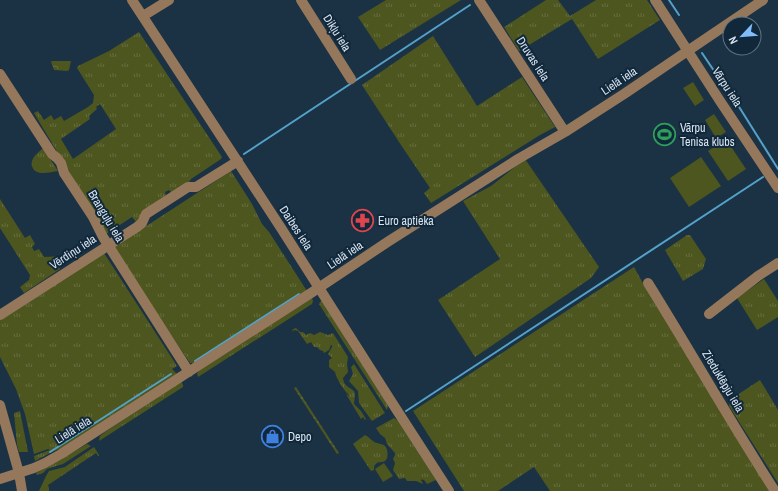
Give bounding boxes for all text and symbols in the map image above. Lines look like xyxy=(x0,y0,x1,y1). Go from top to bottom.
street label: Dikļu iela xyxy=(319,11,355,55)
north arrow xyxy=(722,16,762,56)
street label: Druvas iela xyxy=(513,34,554,85)
text: N xyxy=(725,34,741,46)
street label: Lielā iela xyxy=(598,63,640,99)
street label: Vārpu iela xyxy=(708,64,746,110)
place label: Vārpu Tenisa klubs xyxy=(680,120,735,150)
sports icon: Vārpu Tenisa klubs xyxy=(651,122,677,148)
street label: Branguļu iela xyxy=(84,187,128,245)
street label: Daibes iela xyxy=(276,203,317,254)
pharmacy icon: Euro aptieka xyxy=(349,208,375,234)
place label: Euro aptieka xyxy=(378,213,434,229)
street label: Vērdiņu iela xyxy=(47,231,100,273)
street label: Lielā iela xyxy=(324,237,366,273)
street label: Zieduklēpju iela xyxy=(698,347,748,415)
street label: Lielā iela xyxy=(52,412,95,447)
shop icon: Depo xyxy=(259,424,285,450)
place label: Depo xyxy=(288,429,312,445)

